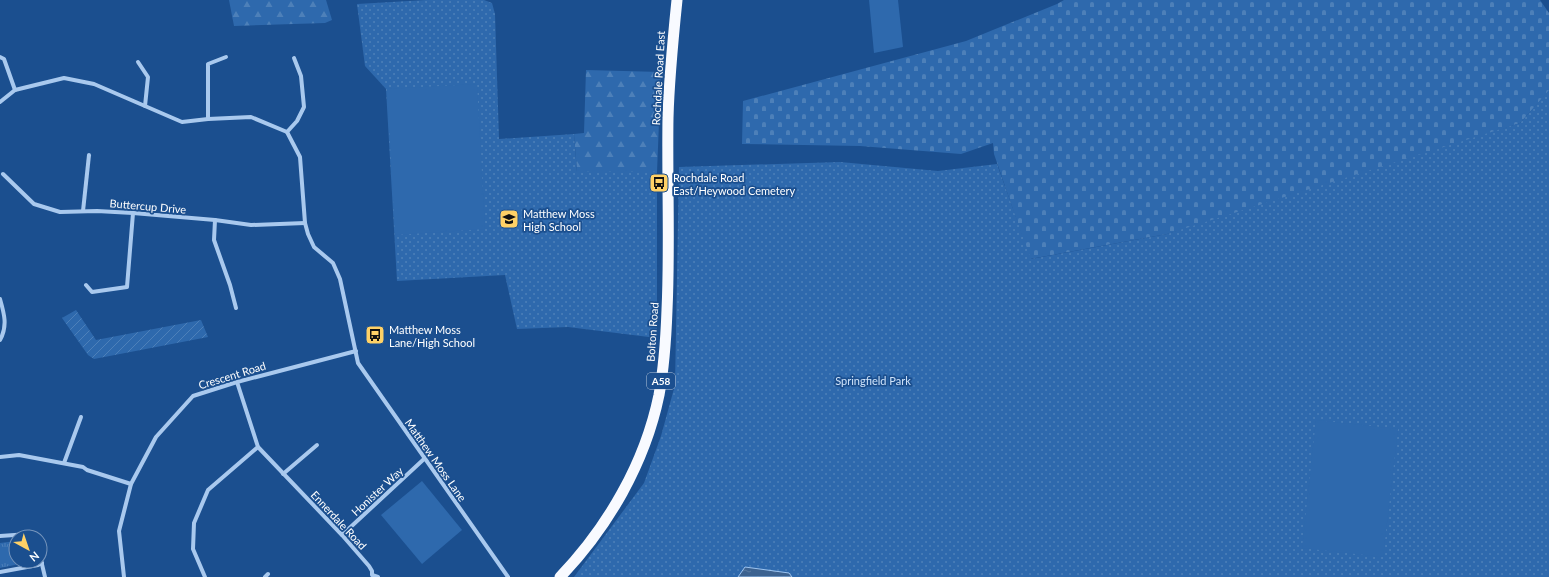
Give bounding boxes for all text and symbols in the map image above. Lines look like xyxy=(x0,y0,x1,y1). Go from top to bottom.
street label: Rochdale Road East xyxy=(649,30,667,126)
place label: Rochdale Road East/Heywood Cemetery xyxy=(673,171,796,197)
bus stop icon: Rochdale Road East/Heywood Cemetery xyxy=(648,172,670,194)
street label: Buttercup Drive xyxy=(109,196,187,216)
place label: Matthew Moss High School xyxy=(523,207,595,233)
school or university icon: Matthew Moss High School xyxy=(498,208,520,230)
street label: Bolton Road xyxy=(643,302,661,362)
place label: Matthew Moss Lane/High School xyxy=(389,323,475,349)
bus stop icon: Matthew Moss Lane/High School xyxy=(364,324,386,346)
street label: Crescent Road xyxy=(197,359,267,391)
road number: A58 xyxy=(647,373,675,389)
park label: Springfield Park xyxy=(835,374,911,387)
street label: Matthew Moss Lane xyxy=(403,416,469,504)
street label: Honister Way xyxy=(348,464,406,518)
street label: Ennerdale Road xyxy=(309,488,369,552)
north arrow xyxy=(8,529,48,569)
text: N xyxy=(27,549,42,565)

